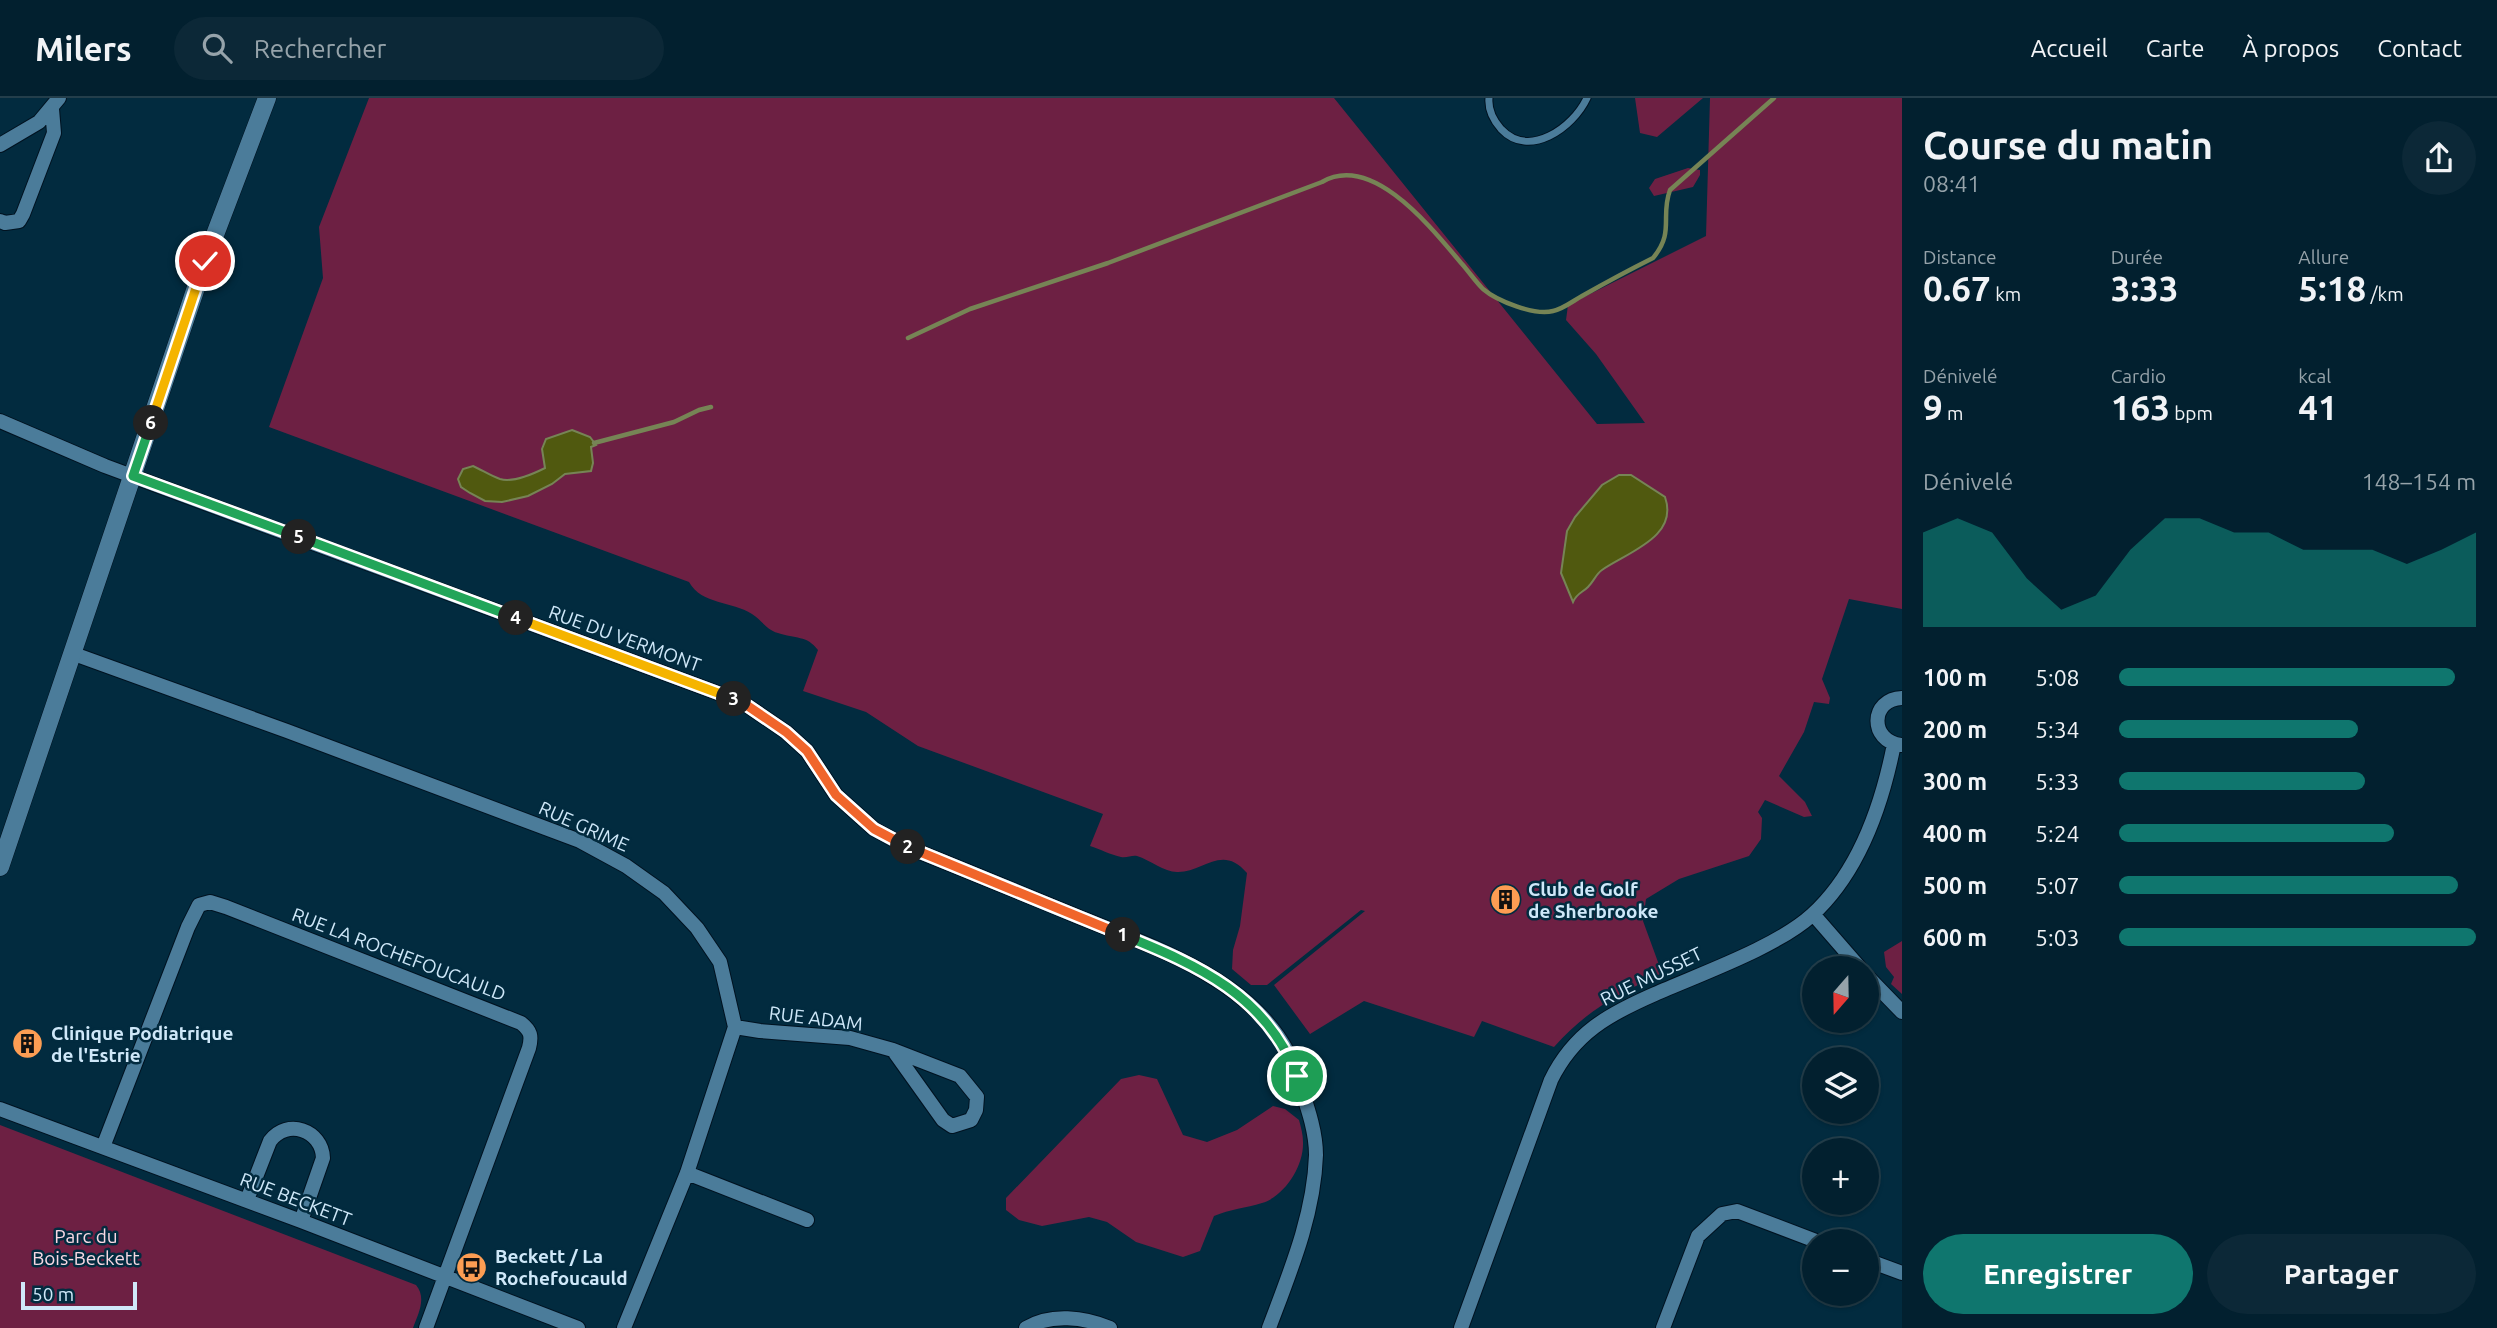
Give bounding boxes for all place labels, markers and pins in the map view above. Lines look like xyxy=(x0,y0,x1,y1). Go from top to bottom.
pin xyxy=(175,231,235,291)
pin: 6 xyxy=(134,406,168,440)
pin: 5 xyxy=(282,520,316,555)
pin: 4 xyxy=(498,601,534,636)
pin: 3 xyxy=(716,682,752,716)
pin: 2 xyxy=(890,830,926,864)
place label: Club de Golf de Sherbrooke xyxy=(1528,878,1658,922)
building icon: Club de Golf de Sherbrooke xyxy=(1488,883,1522,917)
pin: 1 xyxy=(1106,918,1140,952)
place label: Clinique Podiatrique de l'Estrie xyxy=(51,1022,233,1066)
building icon: Clinique Podiatrique de l'Estrie xyxy=(11,1027,45,1061)
pin xyxy=(1267,1046,1327,1106)
place label: Beckett / La Rochefoucauld xyxy=(495,1245,628,1289)
bus stop icon: Beckett / La Rochefoucauld xyxy=(455,1250,489,1284)

